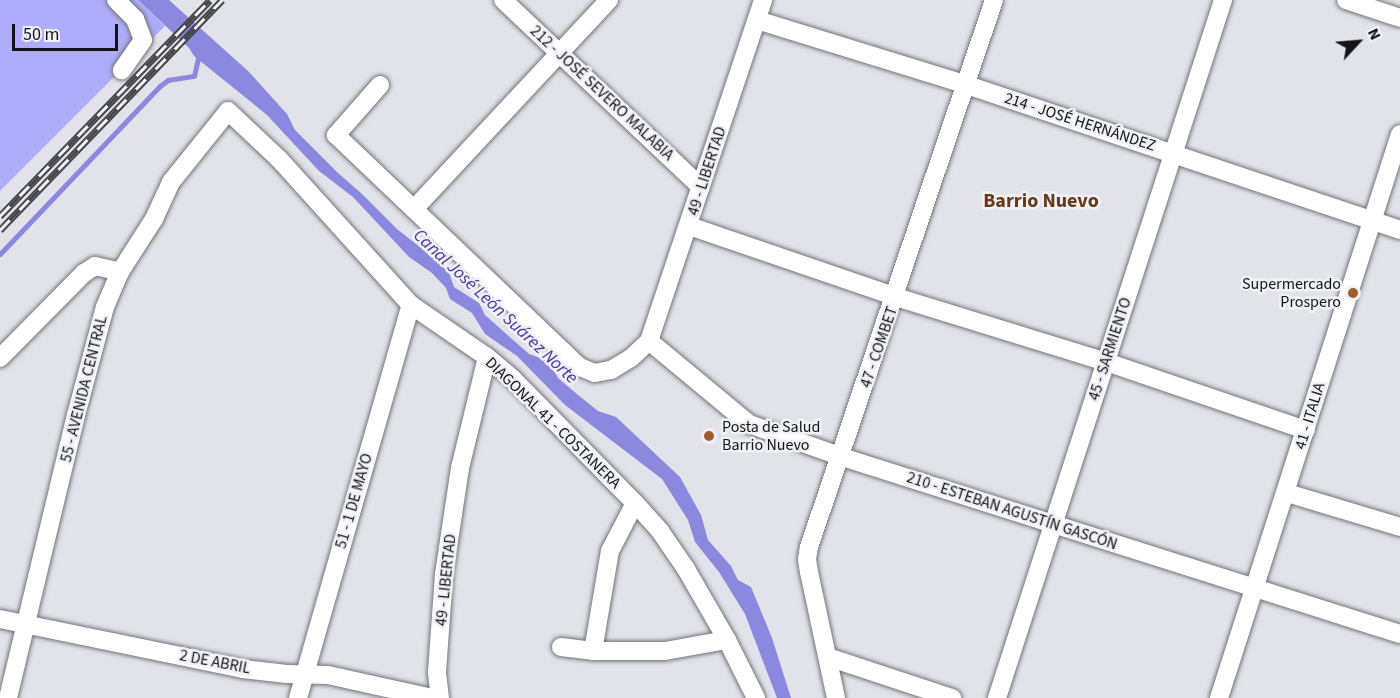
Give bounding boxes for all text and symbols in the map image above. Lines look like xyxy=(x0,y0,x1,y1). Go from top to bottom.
scale bar xyxy=(15,12,122,50)
north arrow xyxy=(1328,12,1388,72)
street label: 212 - JOSÉ SEVERO MALABIA xyxy=(526,21,678,165)
text: 50 m xyxy=(23,22,59,47)
text: N xyxy=(1362,24,1386,44)
street label: 214 - JOSÉ HERNÁNDEZ xyxy=(1002,88,1158,156)
street label: 49 - LIBERTAD xyxy=(684,124,730,218)
district label: Barrio Nuevo xyxy=(983,189,1099,213)
water label: Canal José León Suárez Norte xyxy=(408,225,582,389)
place label: Supermercado Prospero xyxy=(1242,274,1341,312)
marker: Supermercado Prospero xyxy=(1346,286,1360,300)
street label: 45 - SARMIENTO xyxy=(1084,295,1136,403)
street label: 47 - COMBET xyxy=(856,304,902,390)
street label: 55 - AVENIDA CENTRAL xyxy=(56,314,112,464)
street label: DIAGONAL 41 - COSTANERA xyxy=(481,353,625,493)
street label: 41 - ITALIA xyxy=(1291,380,1329,452)
place label: Posta de Salud Barrio Nuevo xyxy=(722,417,820,455)
marker: Posta de Salud Barrio Nuevo xyxy=(700,427,718,445)
street label: 51 - 1 DE MAYO xyxy=(331,451,377,551)
street label: 210 - ESTEBAN AGUSTÍN GASCÓN xyxy=(904,468,1120,554)
street label: 49 - LIBERTAD xyxy=(432,533,460,627)
street label: 2 DE ABRIL xyxy=(178,646,252,678)

